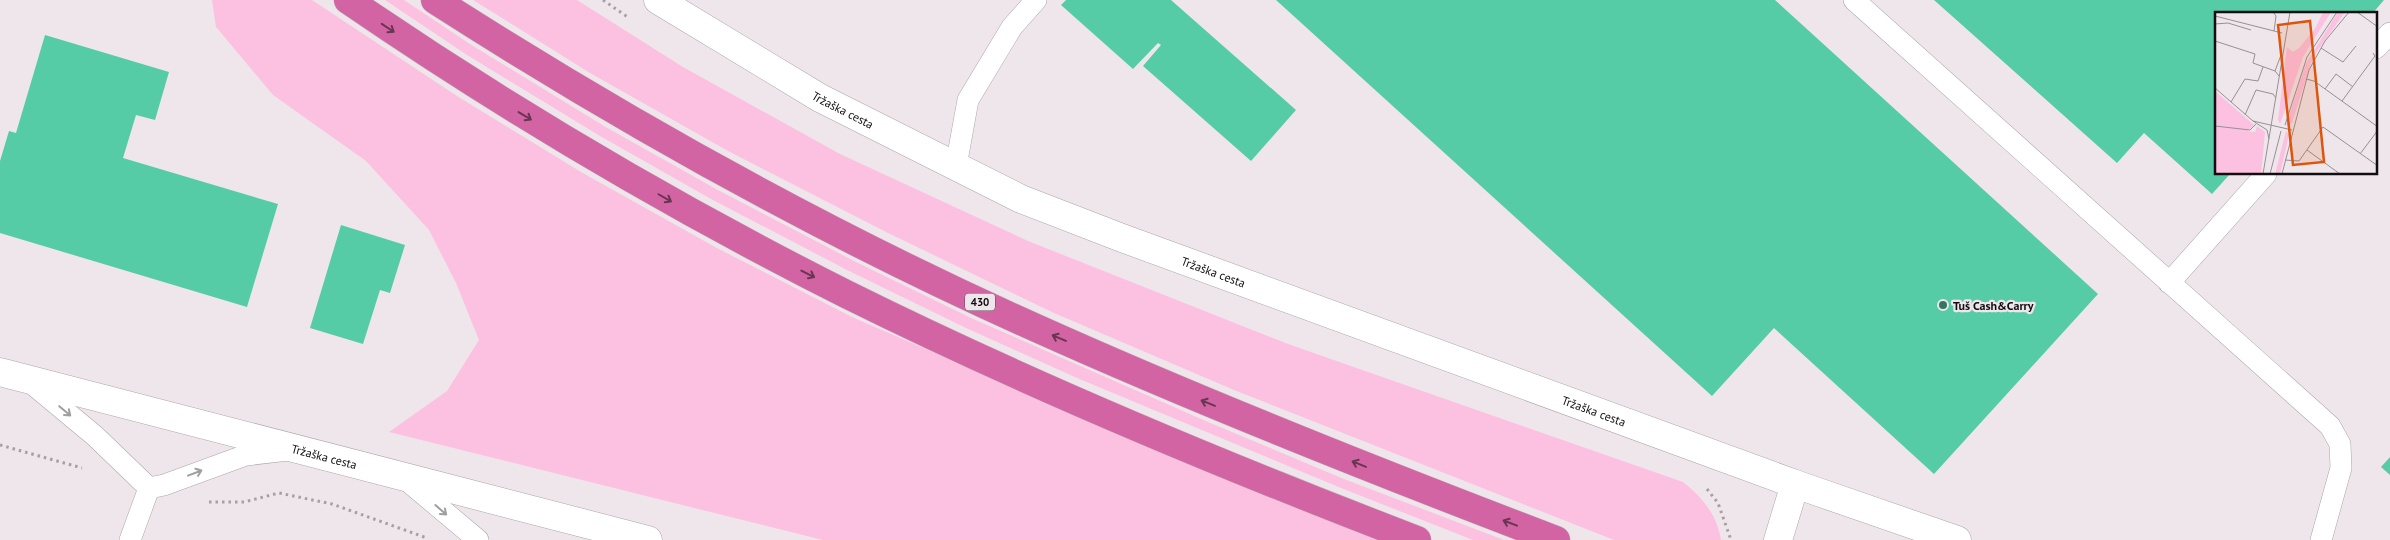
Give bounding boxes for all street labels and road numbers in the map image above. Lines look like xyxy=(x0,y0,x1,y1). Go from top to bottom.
street label: Tržaška cesta xyxy=(809,87,876,131)
street label: Tržaška cesta xyxy=(1179,253,1248,290)
road number: 430 xyxy=(965,294,995,310)
street label: Tržaška cesta xyxy=(1560,392,1628,429)
street label: Tržaška cesta xyxy=(290,440,359,472)

